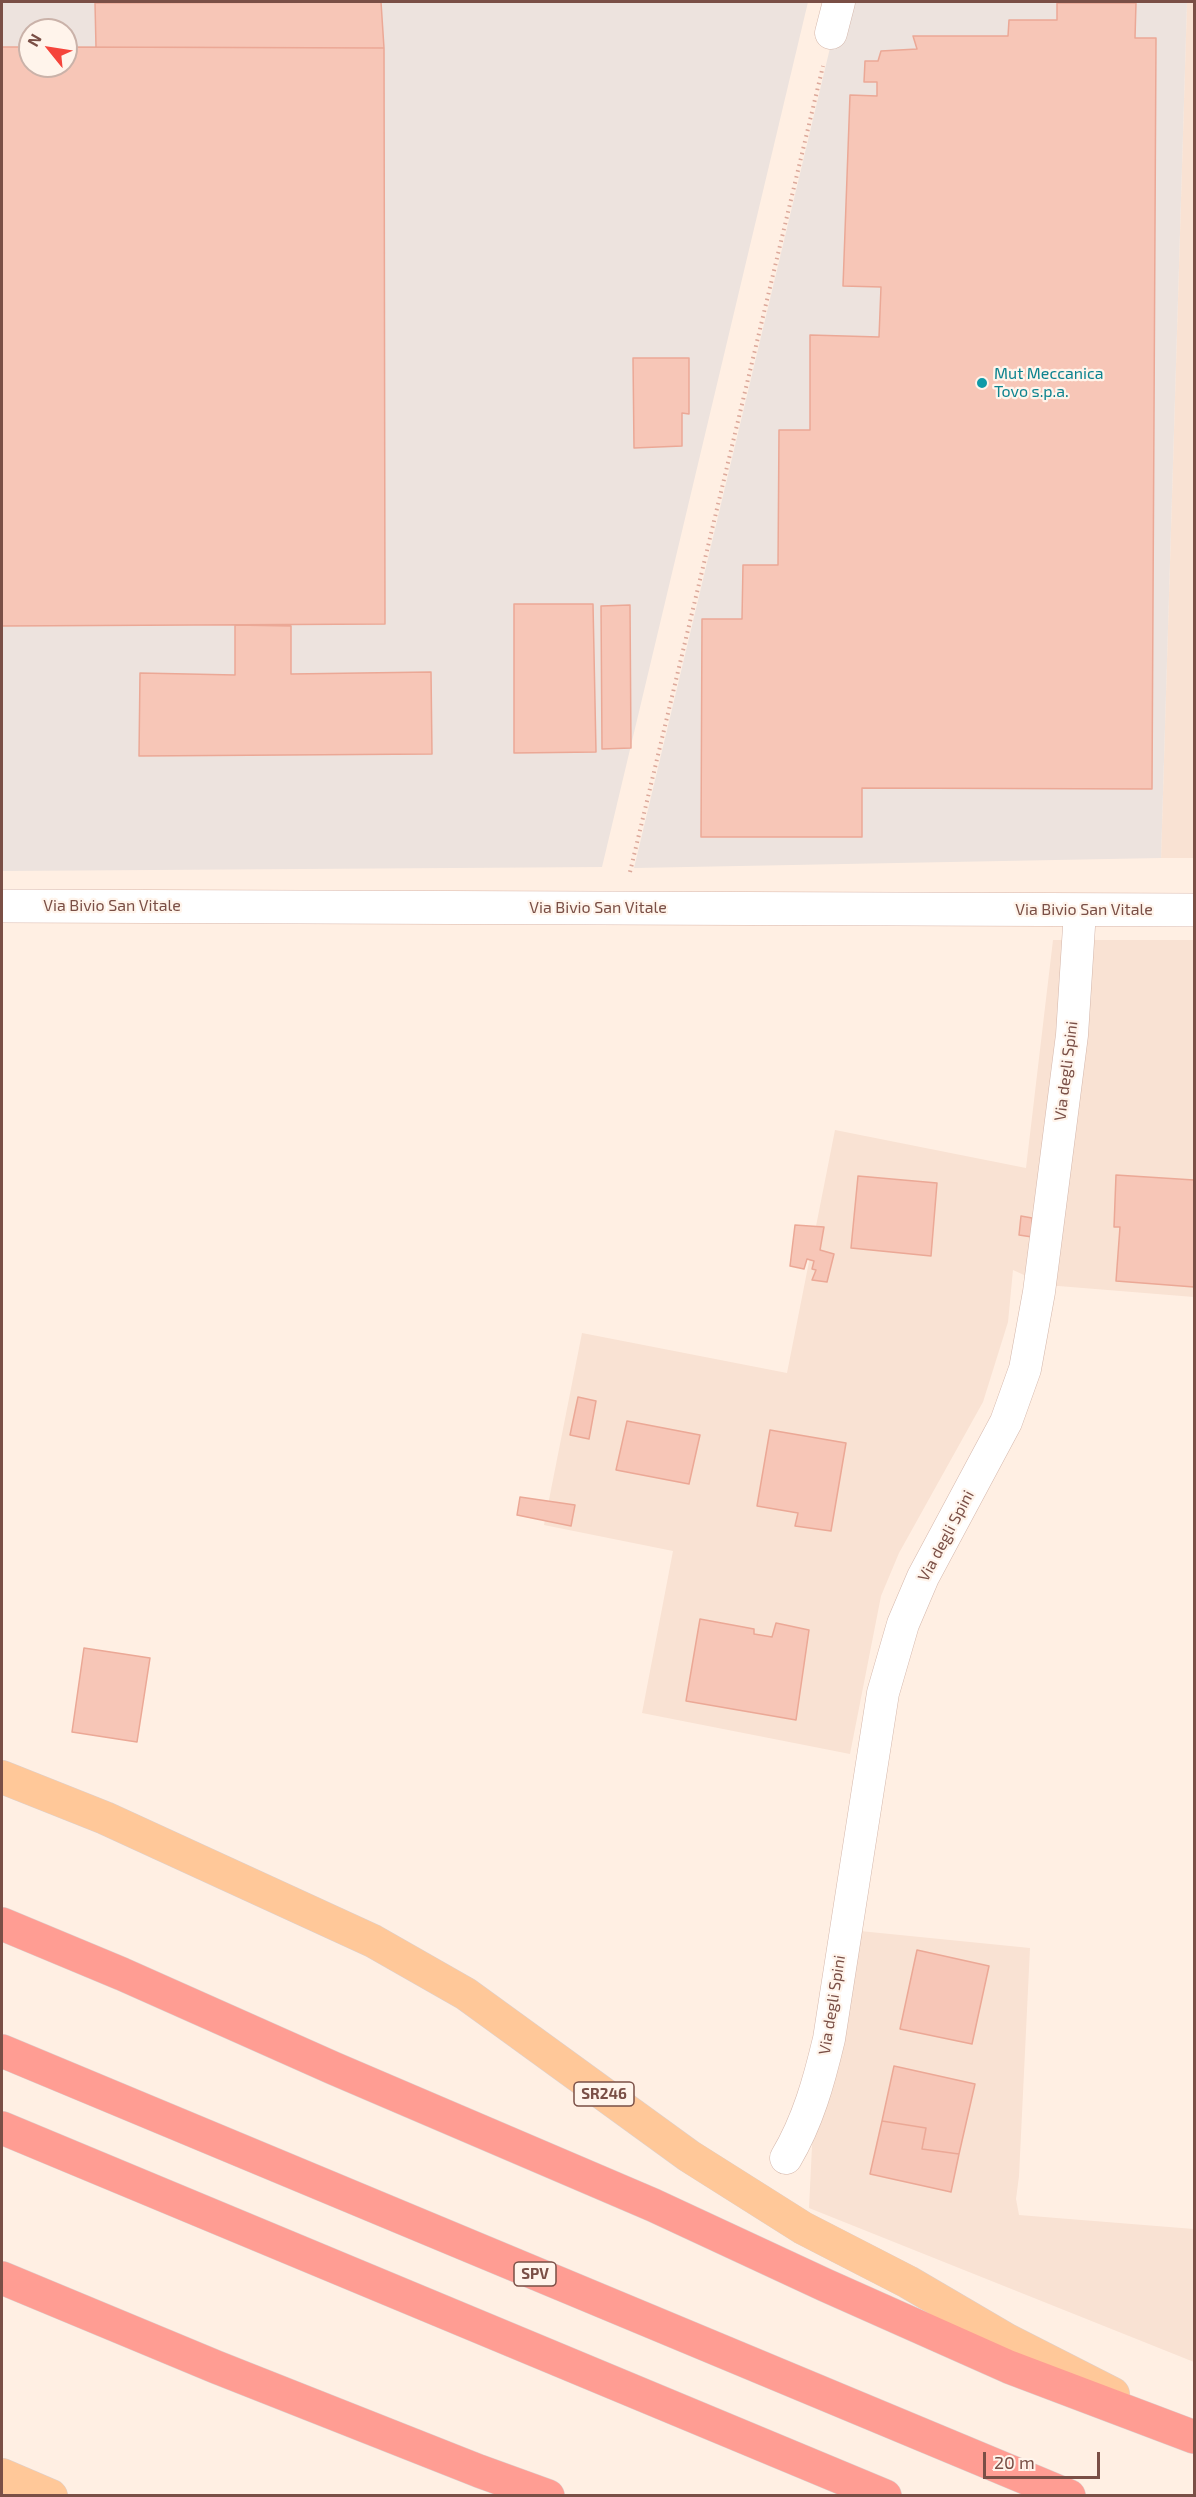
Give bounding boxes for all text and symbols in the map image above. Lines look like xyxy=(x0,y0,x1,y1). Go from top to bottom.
north arrow xyxy=(18,18,78,78)
text: N xyxy=(23,30,45,50)
place label: Mut Meccanica Tovo s.p.a. xyxy=(994,364,1104,402)
marker: Mut Meccanica Tovo s.p.a. xyxy=(975,376,989,390)
street label: Via Bivio San Vitale xyxy=(43,896,181,916)
street label: Via Bivio San Vitale xyxy=(529,898,667,918)
street label: Via Bivio San Vitale xyxy=(1015,900,1153,920)
street label: Via degli Spini xyxy=(1050,1020,1082,1122)
street label: Via degli Spini xyxy=(914,1487,978,1585)
street label: Via degli Spini xyxy=(815,1954,849,2056)
road number: SR246 xyxy=(574,2082,634,2106)
road number: SPV xyxy=(514,2262,556,2286)
scale bar xyxy=(986,2440,1103,2478)
text: 20 m xyxy=(994,2451,1035,2473)

